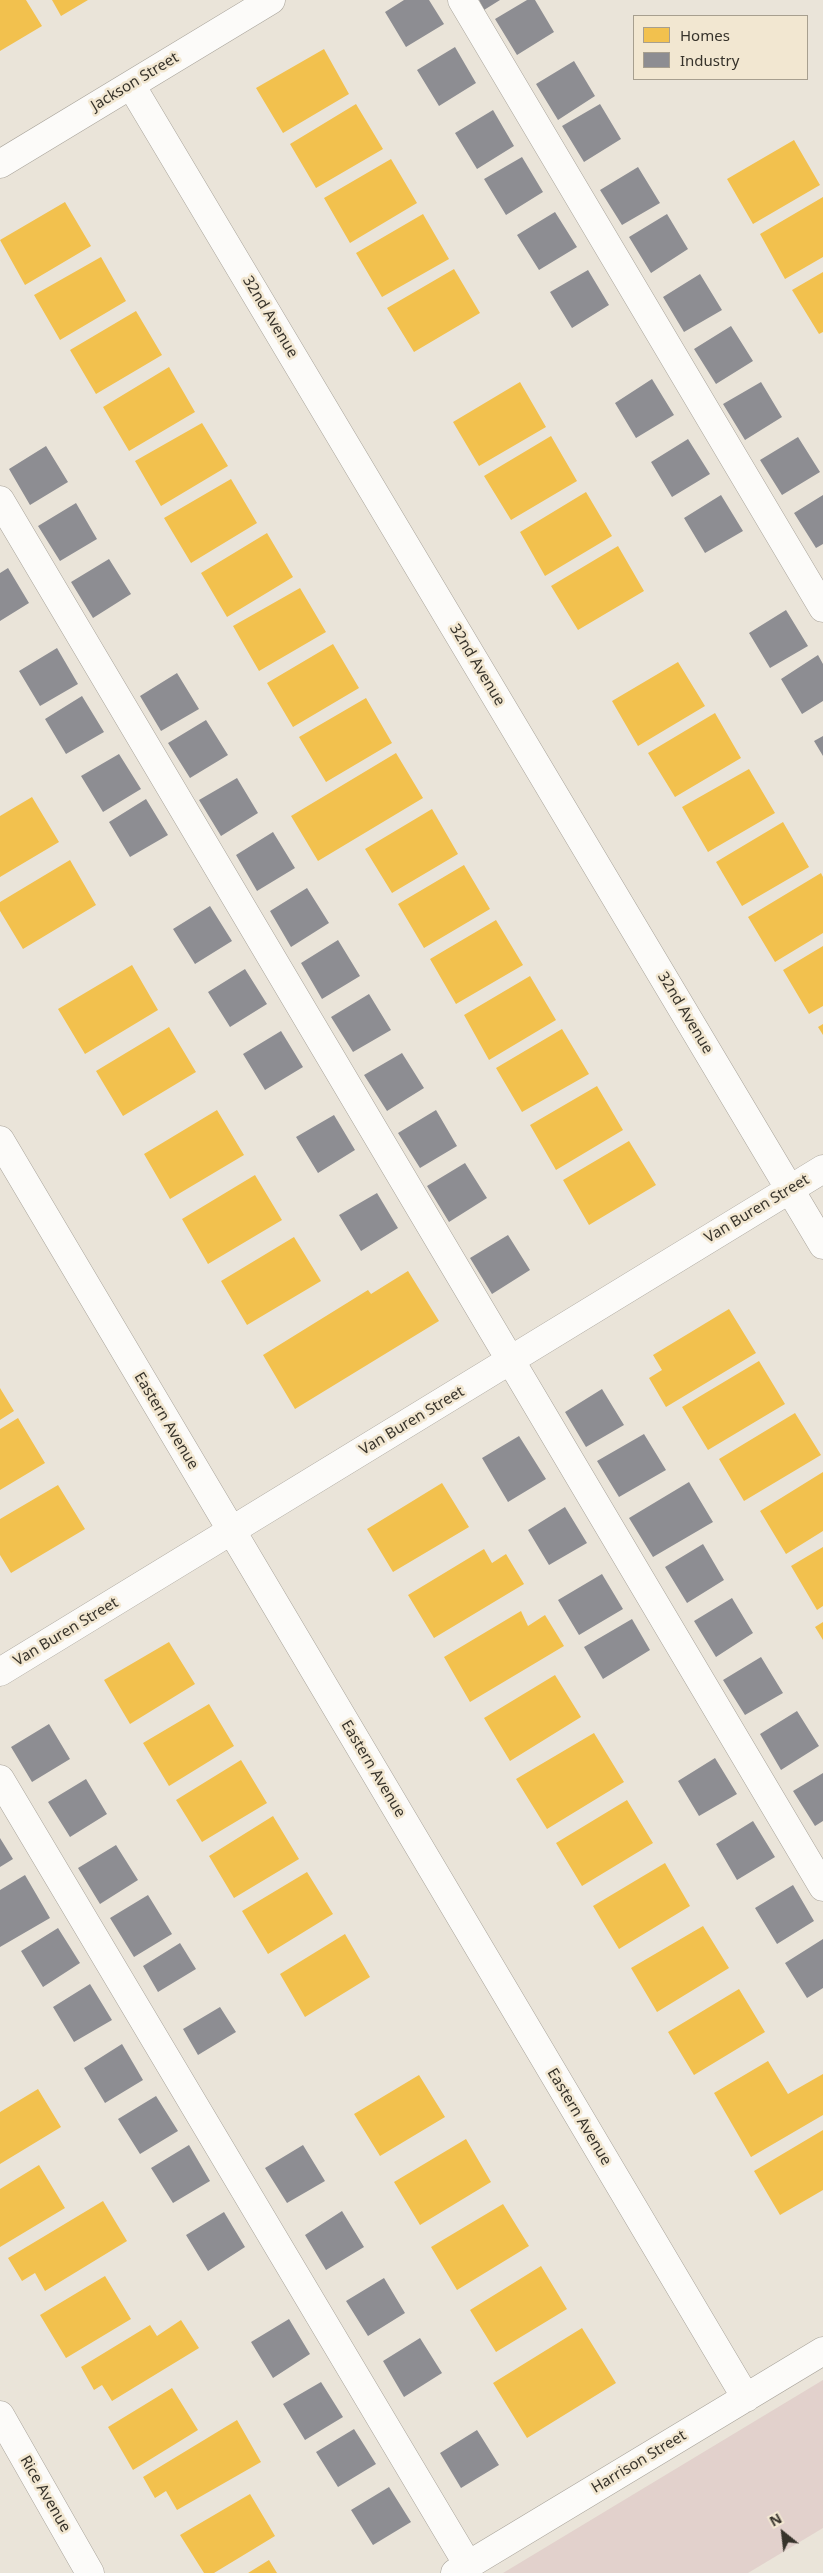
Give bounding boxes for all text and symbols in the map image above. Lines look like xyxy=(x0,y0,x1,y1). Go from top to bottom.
legend xyxy=(633,15,808,80)
text: Homes xyxy=(680,25,730,45)
street label: Jackson Street xyxy=(88,49,182,115)
text: Industry xyxy=(680,50,739,70)
street label: 32nd Avenue xyxy=(239,273,301,361)
street label: 32nd Avenue xyxy=(446,621,508,709)
street label: 32nd Avenue xyxy=(654,969,716,1057)
street label: Van Buren Street xyxy=(701,1171,813,1247)
street label: Eastern Avenue xyxy=(130,1369,202,1473)
street label: Van Buren Street xyxy=(356,1383,468,1459)
street label: Van Buren Street xyxy=(10,1594,122,1670)
street label: Eastern Avenue xyxy=(337,1717,409,1821)
street label: Eastern Avenue xyxy=(543,2065,615,2169)
street label: Harrison Street xyxy=(588,2427,690,2497)
street label: Rice Avenue xyxy=(16,2453,74,2535)
north arrow xyxy=(758,2508,808,2558)
text: N xyxy=(766,2508,785,2531)

